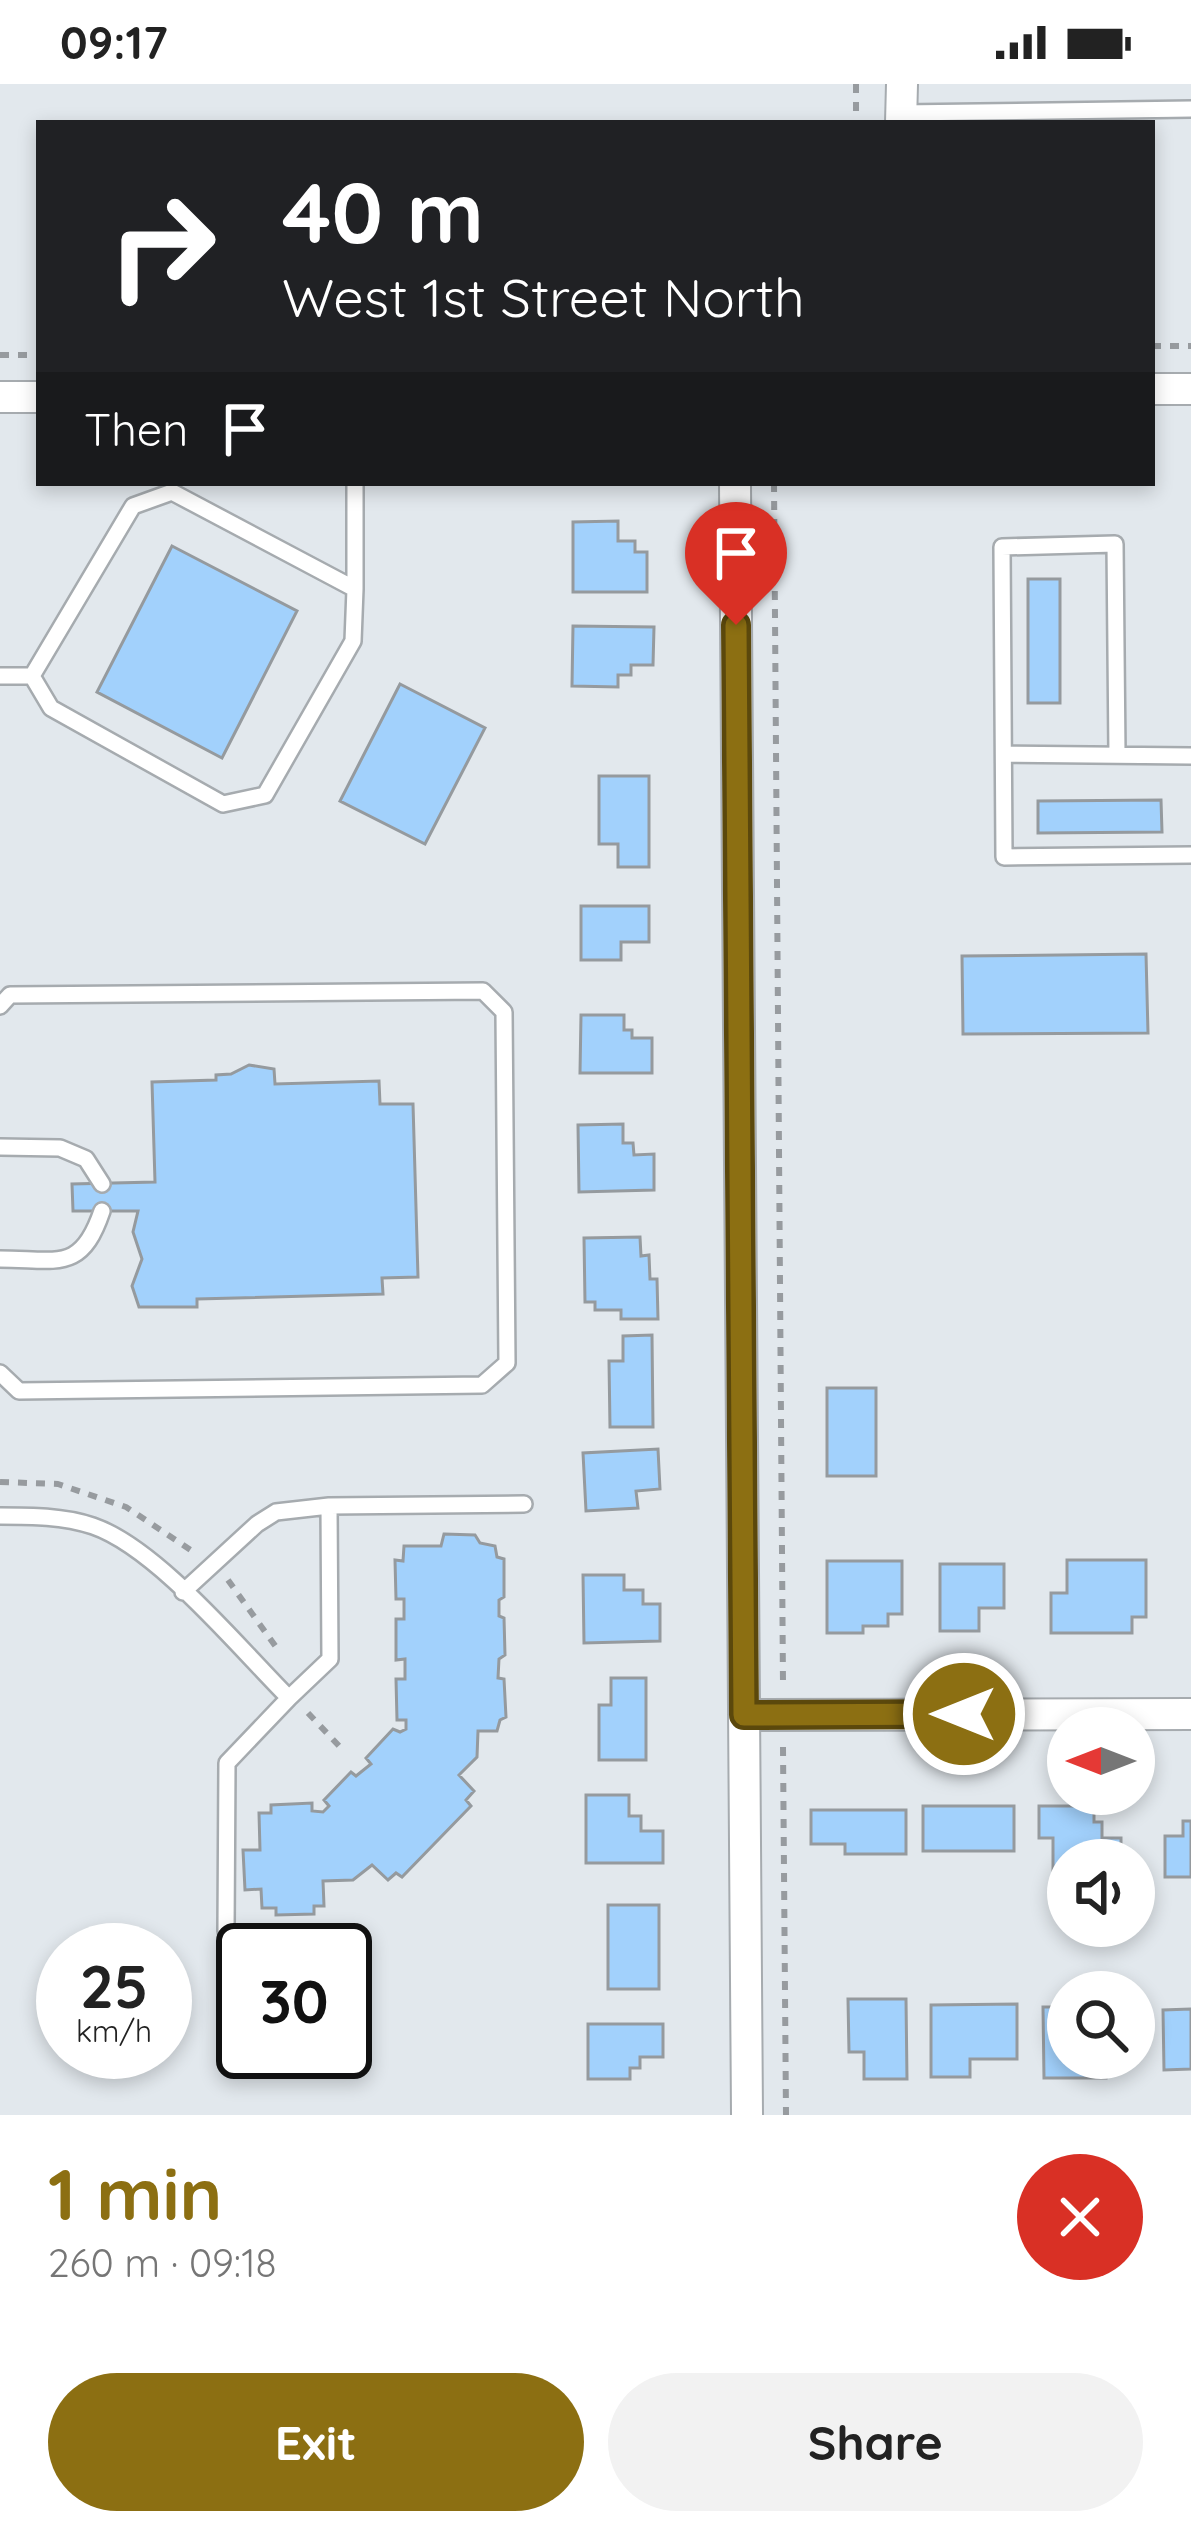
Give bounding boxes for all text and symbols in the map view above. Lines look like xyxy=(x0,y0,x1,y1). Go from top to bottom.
text: 09:17 xyxy=(60,14,168,70)
text: 40 m xyxy=(282,159,484,264)
icon: right xyxy=(84,168,240,324)
text: West 1st Street North xyxy=(282,263,805,331)
icon: arrive xyxy=(212,396,278,462)
text: Then xyxy=(84,401,188,457)
pin xyxy=(685,502,787,625)
icon: arrive xyxy=(703,520,769,586)
position arrow xyxy=(901,1651,1027,1777)
north arrow xyxy=(1047,1707,1155,1815)
map controls xyxy=(1047,1707,1155,2079)
button: sound xyxy=(1047,1839,1155,1947)
speed limit sign: 30 xyxy=(216,1923,372,2079)
text: 25 xyxy=(80,1948,148,2023)
button: search xyxy=(1047,1971,1155,2079)
text: km/h xyxy=(76,2012,152,2050)
text: 1 min xyxy=(48,2148,222,2238)
button: close xyxy=(1017,2154,1143,2280)
text: 260 m · 09:18 xyxy=(48,2238,277,2287)
button: Exit xyxy=(48,2373,584,2511)
button: Share xyxy=(608,2373,1143,2511)

